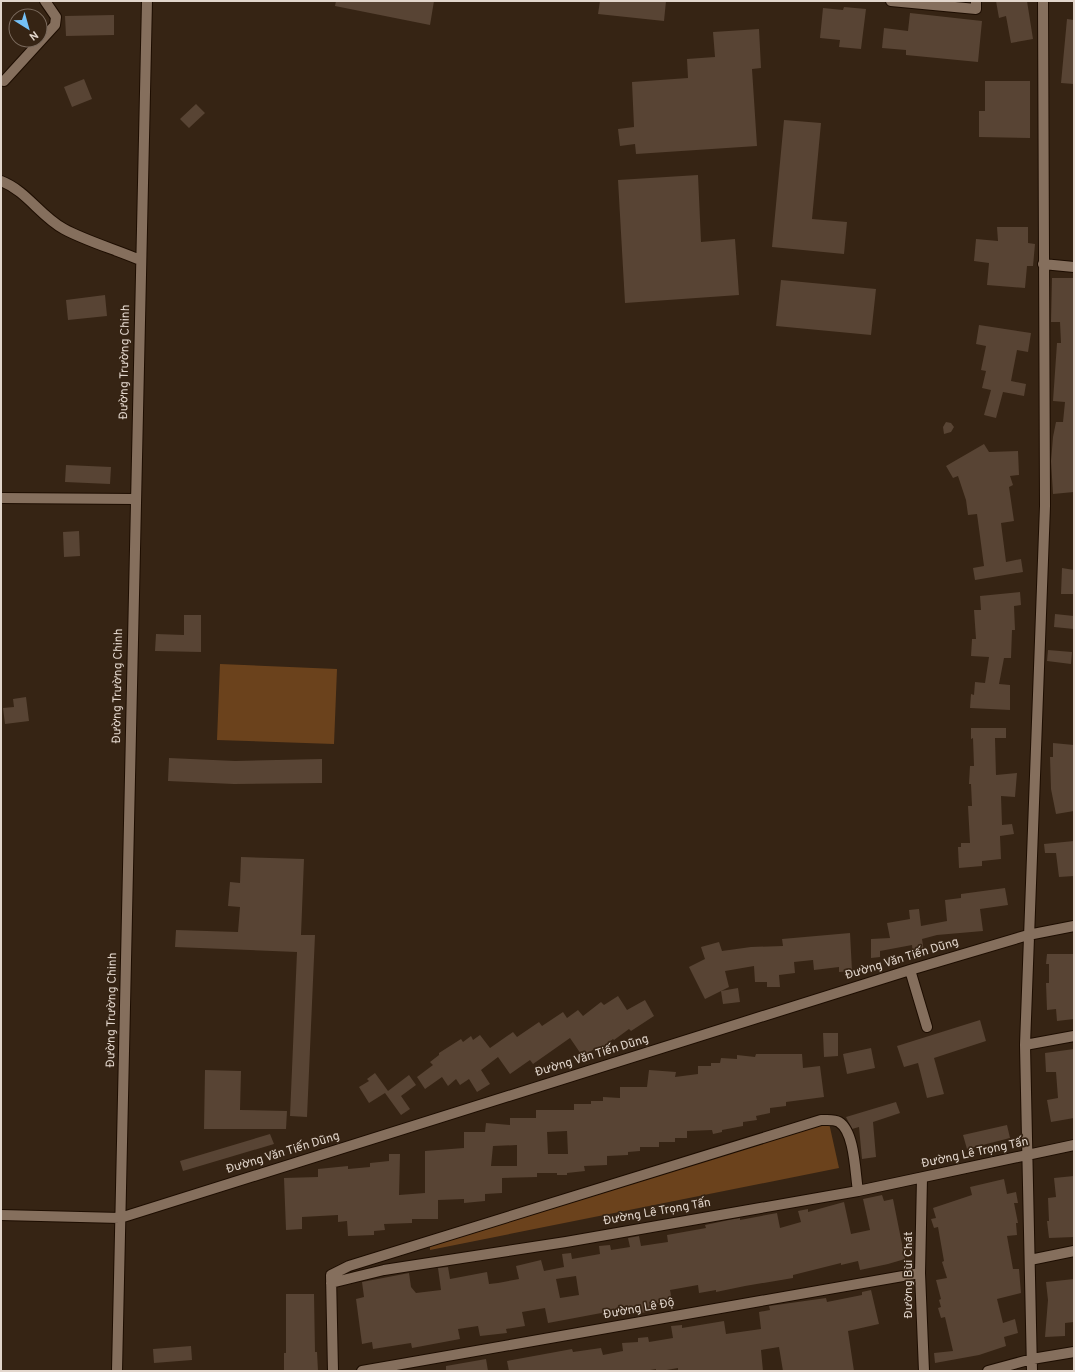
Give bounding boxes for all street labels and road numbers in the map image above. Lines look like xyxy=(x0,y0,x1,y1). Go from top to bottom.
street label: Đường Trường Chinh xyxy=(116,304,134,420)
street label: Đường Trường Chinh xyxy=(109,628,127,744)
street label: Đường Văn Tiến Dũng xyxy=(843,934,961,984)
street label: Đường Trường Chinh xyxy=(103,952,121,1068)
street label: Đường Văn Tiến Dũng xyxy=(533,1031,651,1081)
street label: Đường Văn Tiến Dũng xyxy=(224,1128,342,1178)
street label: Đường Lê Trọng Tấn xyxy=(920,1134,1030,1172)
street label: Đường Lê Trọng Tấn xyxy=(602,1195,712,1229)
street label: Đường Bùi Chát xyxy=(901,1232,917,1318)
street label: Đường Lê Độ xyxy=(602,1295,676,1323)

